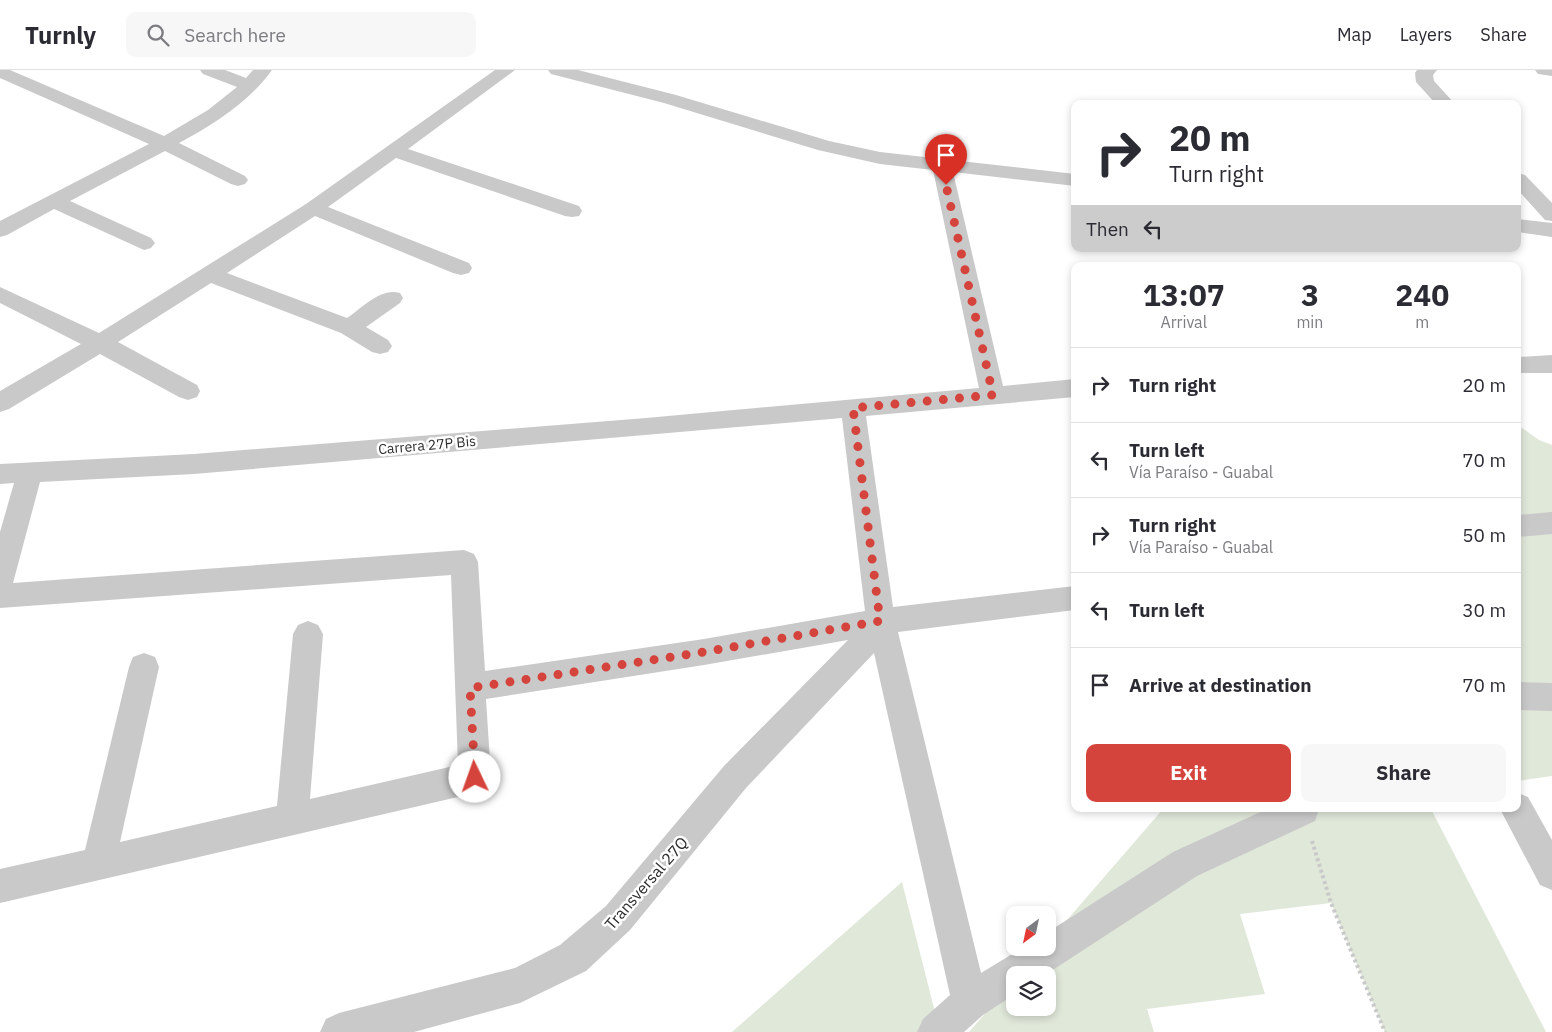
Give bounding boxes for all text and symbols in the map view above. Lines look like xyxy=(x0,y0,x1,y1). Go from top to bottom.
search box xyxy=(126,12,476,57)
text: Turnly xyxy=(25,19,96,51)
icon: search xyxy=(144,21,172,49)
text: Search here xyxy=(184,23,286,47)
text: Map xyxy=(1337,23,1372,46)
text: Layers xyxy=(1400,23,1452,46)
text: Share xyxy=(1480,23,1527,46)
text: 20 m xyxy=(1169,115,1251,161)
icon: right xyxy=(1086,120,1151,185)
pin xyxy=(925,134,967,185)
icon: arrive xyxy=(932,141,960,169)
text: Turn right xyxy=(1169,159,1264,188)
icon: left xyxy=(1139,215,1167,243)
text: Then xyxy=(1086,217,1129,241)
text: 13:07 xyxy=(1143,275,1225,314)
text: 3 xyxy=(1301,275,1319,314)
text: 240 xyxy=(1395,275,1449,314)
text: Arrival xyxy=(1160,312,1207,332)
text: min xyxy=(1296,312,1323,332)
text: m xyxy=(1415,312,1429,332)
icon: right xyxy=(1086,371,1114,399)
text: Turn right xyxy=(1129,373,1216,397)
text: 20 m xyxy=(1462,373,1506,397)
street label: Carrera 27P Bis xyxy=(377,432,477,458)
text: Turn left xyxy=(1129,438,1205,462)
icon: left xyxy=(1086,446,1114,474)
text: 70 m xyxy=(1462,448,1506,472)
text: Vía Paraíso - Guabal xyxy=(1129,462,1273,482)
text: Turn right xyxy=(1129,513,1216,537)
icon: right xyxy=(1086,521,1114,549)
text: 50 m xyxy=(1462,523,1506,547)
text: Vía Paraíso - Guabal xyxy=(1129,537,1273,557)
icon: left xyxy=(1086,596,1114,624)
text: Turn left xyxy=(1129,598,1205,622)
text: 30 m xyxy=(1462,598,1506,622)
icon: arrive xyxy=(1086,671,1114,699)
text: Arrive at destination xyxy=(1129,673,1312,697)
text: 70 m xyxy=(1462,673,1506,697)
button: Exit xyxy=(1086,744,1291,802)
button: Share xyxy=(1301,744,1506,802)
position arrow xyxy=(448,750,500,802)
street label: Transversal 27Q xyxy=(600,832,692,934)
north arrow xyxy=(1006,906,1056,956)
map controls xyxy=(1006,906,1056,1016)
button: layers xyxy=(1006,966,1056,1016)

